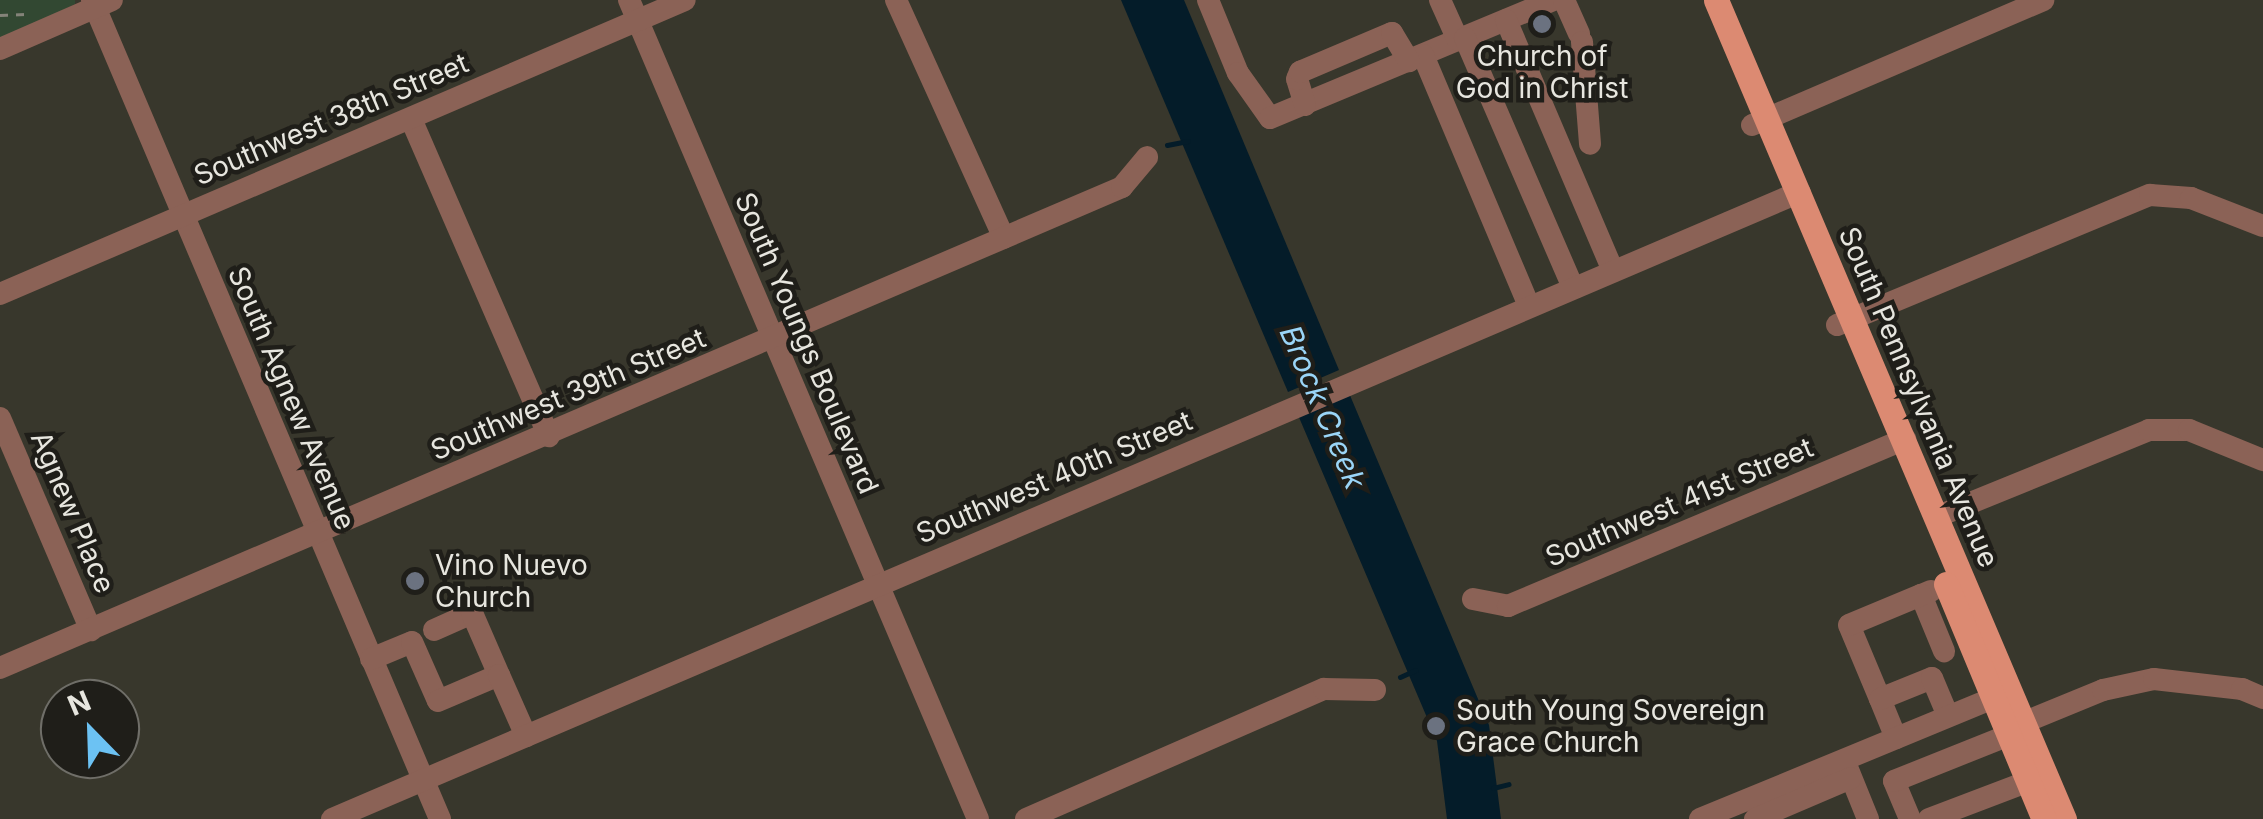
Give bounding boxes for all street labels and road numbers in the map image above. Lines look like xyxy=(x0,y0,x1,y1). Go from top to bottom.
street label: Southwest 38th Street xyxy=(189,46,473,192)
street label: South Youngs Boulevard xyxy=(728,187,886,499)
street label: South Pennsylvania Avenue xyxy=(1832,222,2006,572)
street label: South Agnew Avenue xyxy=(221,261,363,535)
street label: Southwest 39th Street xyxy=(426,321,710,467)
street label: Southwest 40th Street xyxy=(911,404,1197,550)
street label: Agnew Place xyxy=(24,426,122,598)
street label: Southwest 41st Street xyxy=(1540,430,1818,574)

